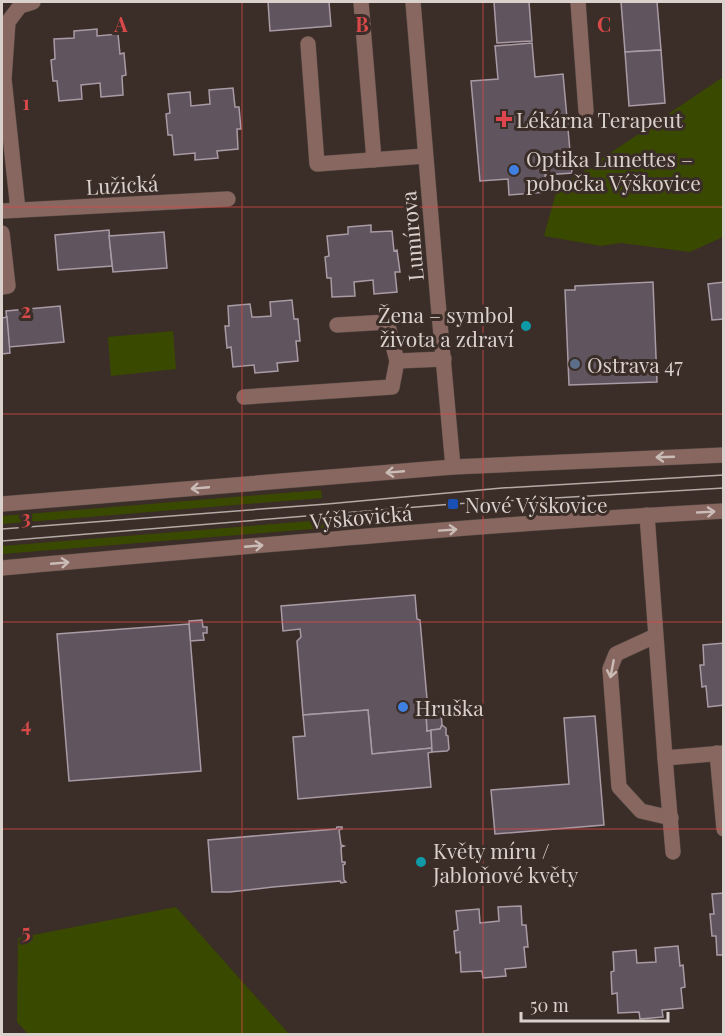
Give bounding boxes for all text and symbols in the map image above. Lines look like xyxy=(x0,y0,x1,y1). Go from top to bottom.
text: A xyxy=(113,10,128,37)
text: B xyxy=(355,10,369,37)
text: C xyxy=(597,10,611,37)
text: 1 xyxy=(22,88,30,115)
place label: Lékárna Terapeut xyxy=(516,105,683,133)
marker: Lékárna Terapeut xyxy=(497,112,511,126)
place label: Optika Lunettes – pobočka Výškovice xyxy=(526,144,701,196)
marker: Optika Lunettes – pobočka Výškovice xyxy=(507,163,521,177)
street label: Lužická xyxy=(85,168,160,200)
street label: Lumírova xyxy=(393,189,429,282)
text: 2 xyxy=(21,296,31,323)
place label: Žena – symbol života a zdraví xyxy=(378,300,514,352)
marker: Žena – symbol života a zdraví xyxy=(519,319,533,333)
place label: Ostrava 47 xyxy=(587,350,683,378)
marker: Ostrava 47 xyxy=(568,357,582,371)
one-way arrow xyxy=(656,451,676,462)
one-way arrow xyxy=(385,467,405,478)
one-way arrow xyxy=(191,483,211,494)
place label: Nové Výškovice xyxy=(465,490,608,518)
marker: Nové Výškovice xyxy=(446,497,460,511)
street label: Výškovická xyxy=(308,498,414,535)
text: 3 xyxy=(21,503,31,530)
one-way arrow xyxy=(696,506,715,517)
one-way arrow xyxy=(438,524,458,535)
one-way arrow xyxy=(244,540,263,551)
one-way arrow xyxy=(49,557,69,568)
one-way arrow xyxy=(606,659,617,678)
place label: Hruška xyxy=(415,693,484,721)
marker: Hruška xyxy=(396,700,410,714)
text: 4 xyxy=(21,710,31,737)
place label: Květy míru / Jabloňové květy xyxy=(432,836,579,888)
marker: Květy míru / Jabloňové květy xyxy=(414,855,428,869)
text: 5 xyxy=(21,917,31,944)
scale bar xyxy=(521,985,668,1023)
text: 50 m xyxy=(530,993,569,1017)

